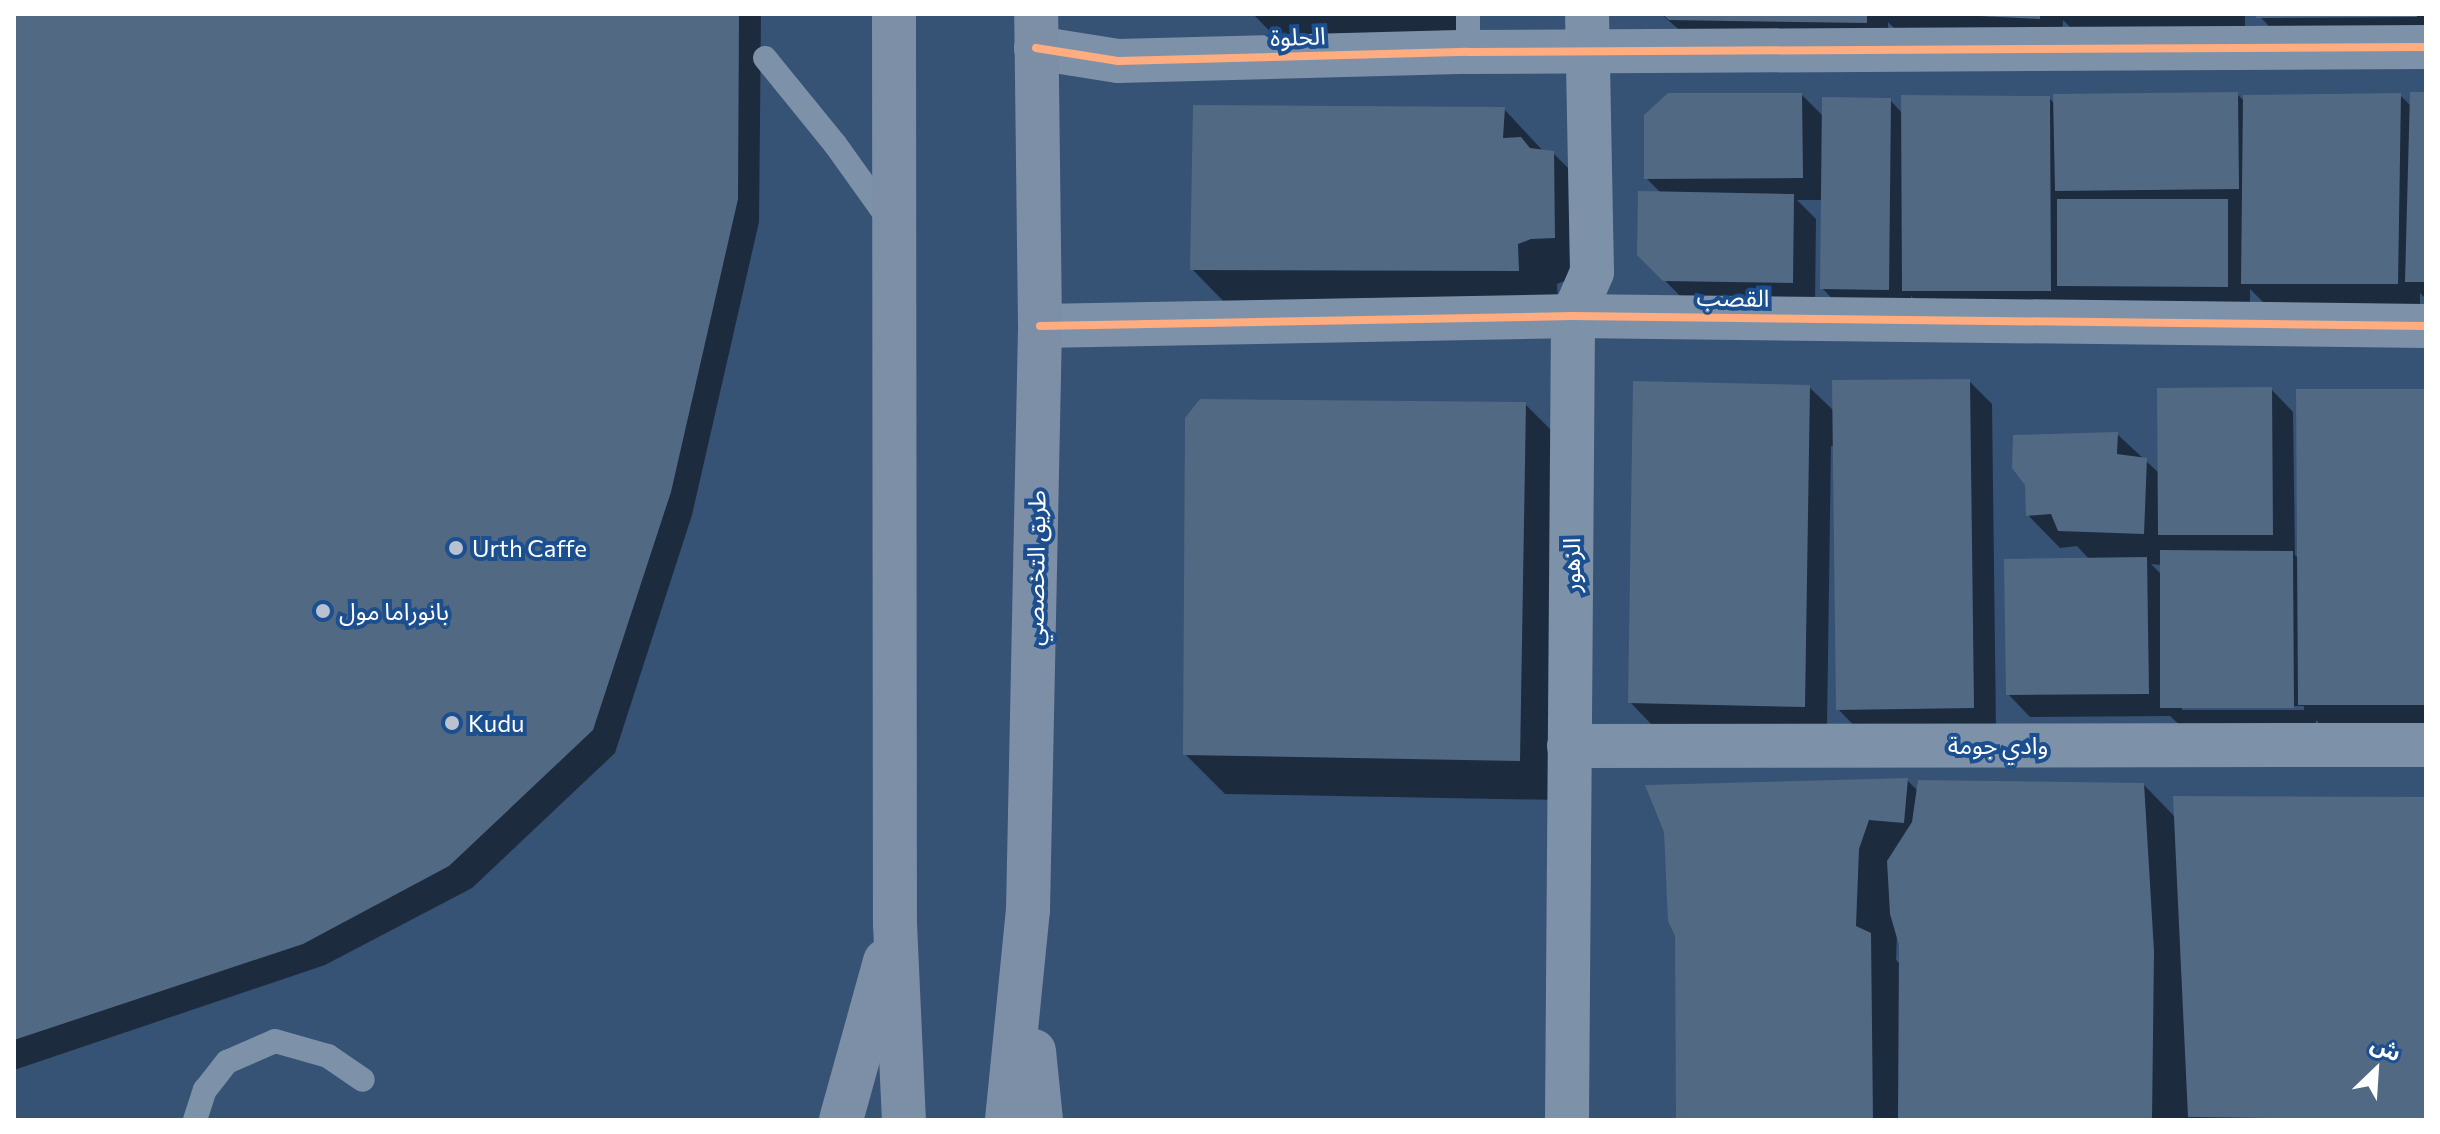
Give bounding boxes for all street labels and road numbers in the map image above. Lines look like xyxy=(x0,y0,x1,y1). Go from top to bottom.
street label: الحلوة xyxy=(1270,21,1326,51)
street label: القصب xyxy=(1696,282,1770,312)
street label: طريق التخصصي xyxy=(1019,490,1051,646)
street label: الزهور xyxy=(1557,538,1585,592)
street label: وادي جومة xyxy=(1948,731,2048,759)

